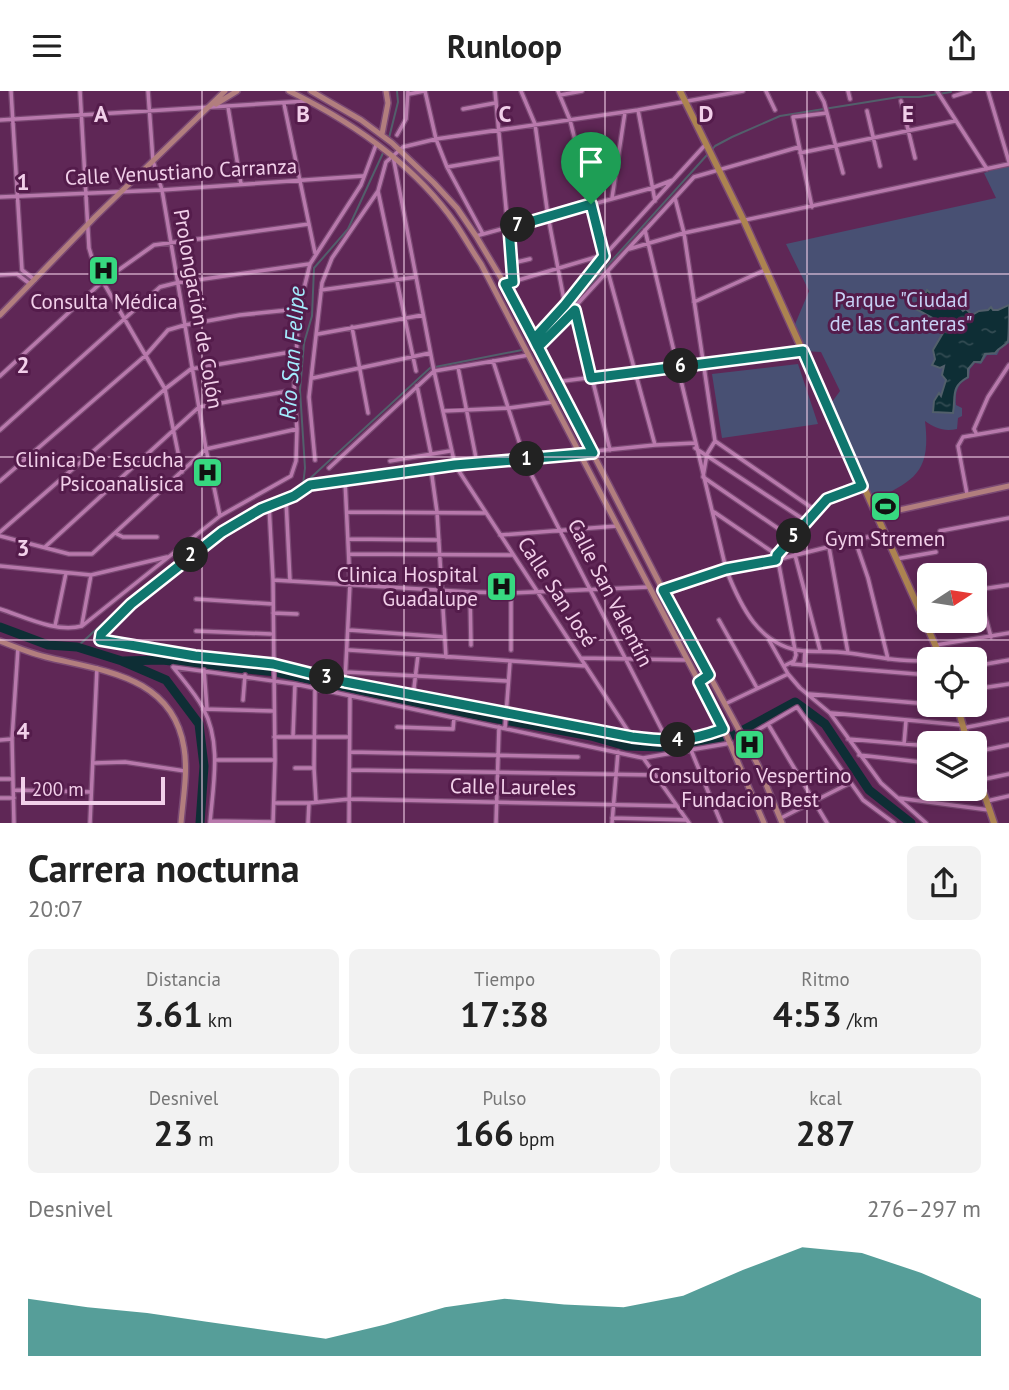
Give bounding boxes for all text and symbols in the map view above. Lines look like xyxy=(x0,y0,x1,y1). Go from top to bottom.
text: Runloop xyxy=(447,25,562,67)
icon: menu xyxy=(28,27,66,65)
icon: share xyxy=(943,27,981,65)
text: A xyxy=(94,99,108,128)
text: B xyxy=(296,99,310,128)
text: C xyxy=(499,99,512,128)
text: D xyxy=(699,99,713,128)
text: E xyxy=(902,99,914,128)
pin xyxy=(561,132,621,204)
icon: arrive xyxy=(572,143,610,181)
street label: Calle Venustiano Carranza xyxy=(64,152,298,191)
text: 1 xyxy=(16,167,30,196)
street label: Prolongación de Colón xyxy=(168,207,229,411)
pin: 7 xyxy=(500,207,536,243)
text: 7 xyxy=(512,212,523,236)
hospital icon: Consulta Médica xyxy=(87,253,121,287)
water label: Río San Felipe xyxy=(272,285,311,421)
park label: Parque "Ciudad de las Canteras" xyxy=(829,286,973,337)
place label: Consulta Médica xyxy=(30,288,178,315)
pin: 6 xyxy=(664,349,698,383)
text: 2 xyxy=(16,350,30,379)
text: 6 xyxy=(675,353,686,377)
pin: 1 xyxy=(510,441,544,477)
place label: Clinica De Escucha Psicoanalisica xyxy=(15,446,184,497)
text: 1 xyxy=(521,446,532,470)
hospital icon: Clinica De Escucha Psicoanalisica xyxy=(190,455,224,489)
sports icon: Gym Stremen xyxy=(868,490,902,524)
street label: Calle San Valentín xyxy=(562,514,659,671)
pin: 5 xyxy=(776,519,812,553)
text: 5 xyxy=(788,523,799,547)
place label: Gym Stremen xyxy=(825,525,945,552)
street label: Calle San José xyxy=(512,531,603,652)
text: 3 xyxy=(16,533,30,562)
pin: 2 xyxy=(174,538,208,573)
text: 2 xyxy=(185,542,196,566)
place label: Clinica Hospital Guadalupe xyxy=(337,561,478,612)
north arrow xyxy=(917,563,987,633)
map controls xyxy=(917,563,987,801)
hospital icon: Clinica Hospital Guadalupe xyxy=(484,570,518,604)
button: locate xyxy=(917,647,987,717)
pin: 3 xyxy=(310,659,344,695)
text: 3 xyxy=(321,664,332,688)
text: 4 xyxy=(16,716,30,745)
pin: 4 xyxy=(660,723,696,757)
text: 4 xyxy=(672,727,683,751)
hospital icon: Consultorio Vespertino Fundacion Best xyxy=(733,727,767,761)
button: layers xyxy=(917,731,987,801)
place label: Consultorio Vespertino Fundacion Best xyxy=(649,762,851,813)
street label: Calle Laureles xyxy=(450,772,576,801)
scale bar xyxy=(21,774,164,806)
text: 200 m xyxy=(32,777,84,801)
text: Carrera nocturna xyxy=(28,843,300,892)
button: share xyxy=(907,846,981,920)
text: 20:07 xyxy=(28,894,83,923)
text: Distancia xyxy=(146,967,221,991)
text: Tiempo xyxy=(474,967,535,991)
text: Ritmo xyxy=(801,967,850,991)
text: 3.61 xyxy=(135,991,203,1037)
text: 17:38 xyxy=(460,991,549,1037)
text: 4:53 xyxy=(773,991,842,1037)
text: km xyxy=(203,1008,232,1032)
text: /km xyxy=(842,1008,878,1032)
text: Desnivel xyxy=(149,1086,218,1110)
text: Pulso xyxy=(483,1086,526,1110)
text: kcal xyxy=(809,1086,842,1110)
text: 23 xyxy=(153,1110,193,1156)
text: 166 xyxy=(454,1110,514,1156)
text: 287 xyxy=(796,1110,855,1156)
text: m xyxy=(193,1127,214,1151)
text: bpm xyxy=(514,1127,555,1151)
text: Desnivel xyxy=(28,1194,112,1223)
text: 276–297 m xyxy=(867,1194,981,1223)

